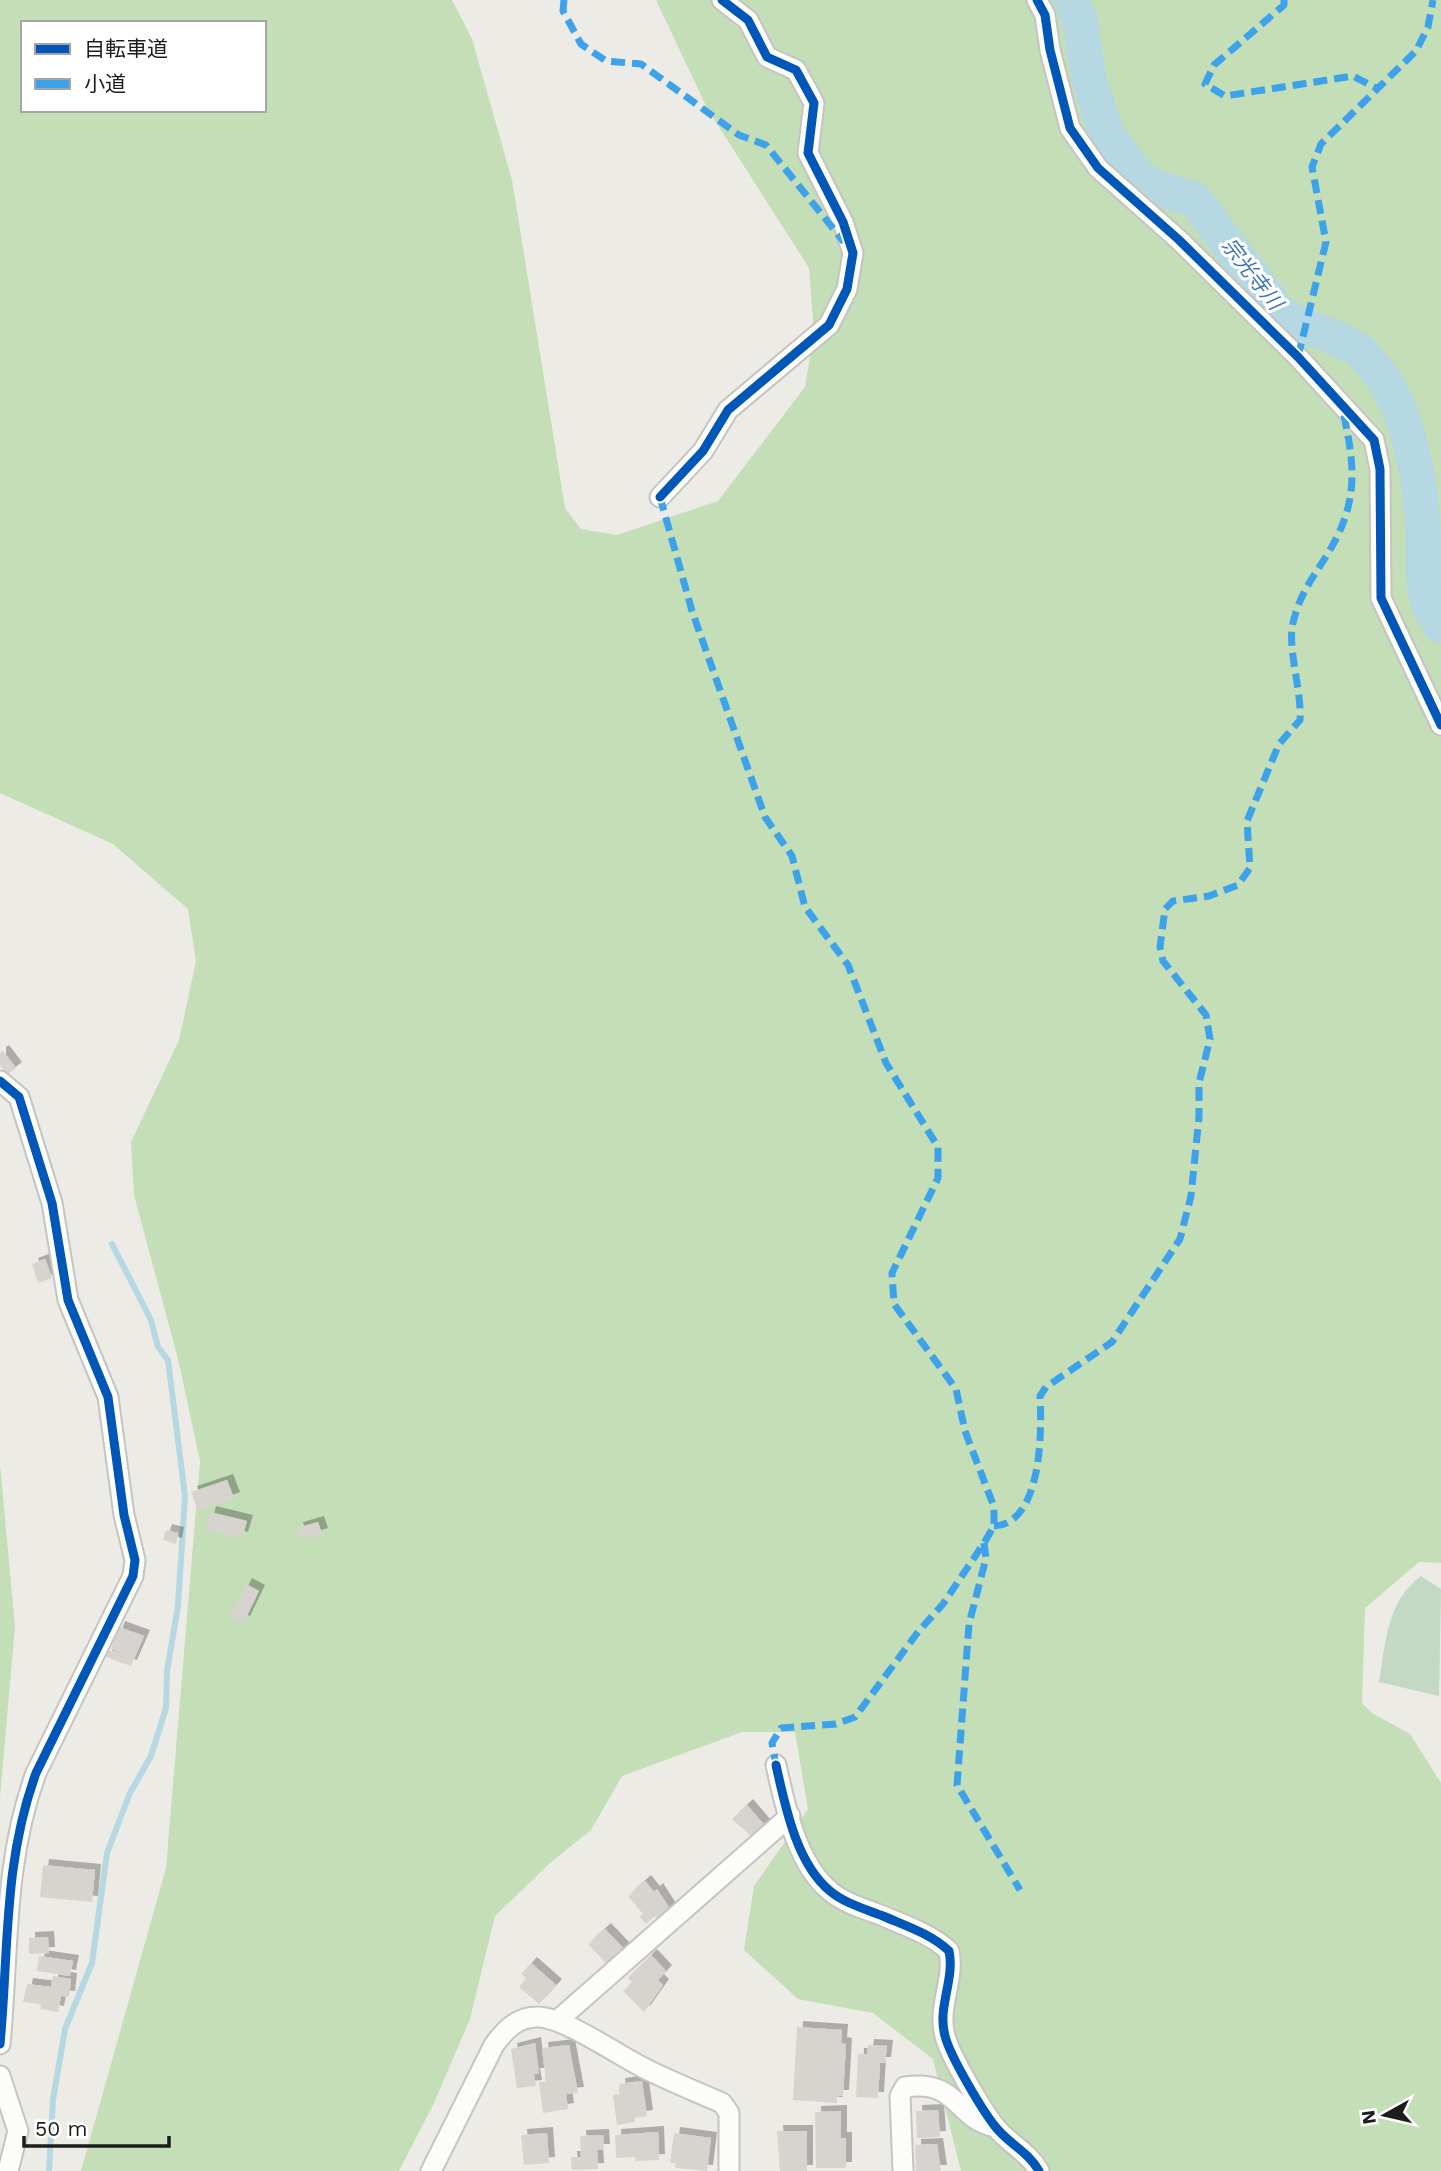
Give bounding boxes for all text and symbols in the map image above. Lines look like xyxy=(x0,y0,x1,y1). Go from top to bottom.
legend xyxy=(21,21,266,112)
text: 自転車道 xyxy=(84,36,168,61)
text: 小道 xyxy=(84,71,126,96)
water label: 宗光寺川 xyxy=(1217,233,1289,316)
north arrow xyxy=(1350,2080,1420,2150)
scale bar xyxy=(24,2104,170,2148)
text: N xyxy=(1356,2109,1381,2126)
text: 50 m xyxy=(35,2116,87,2141)

